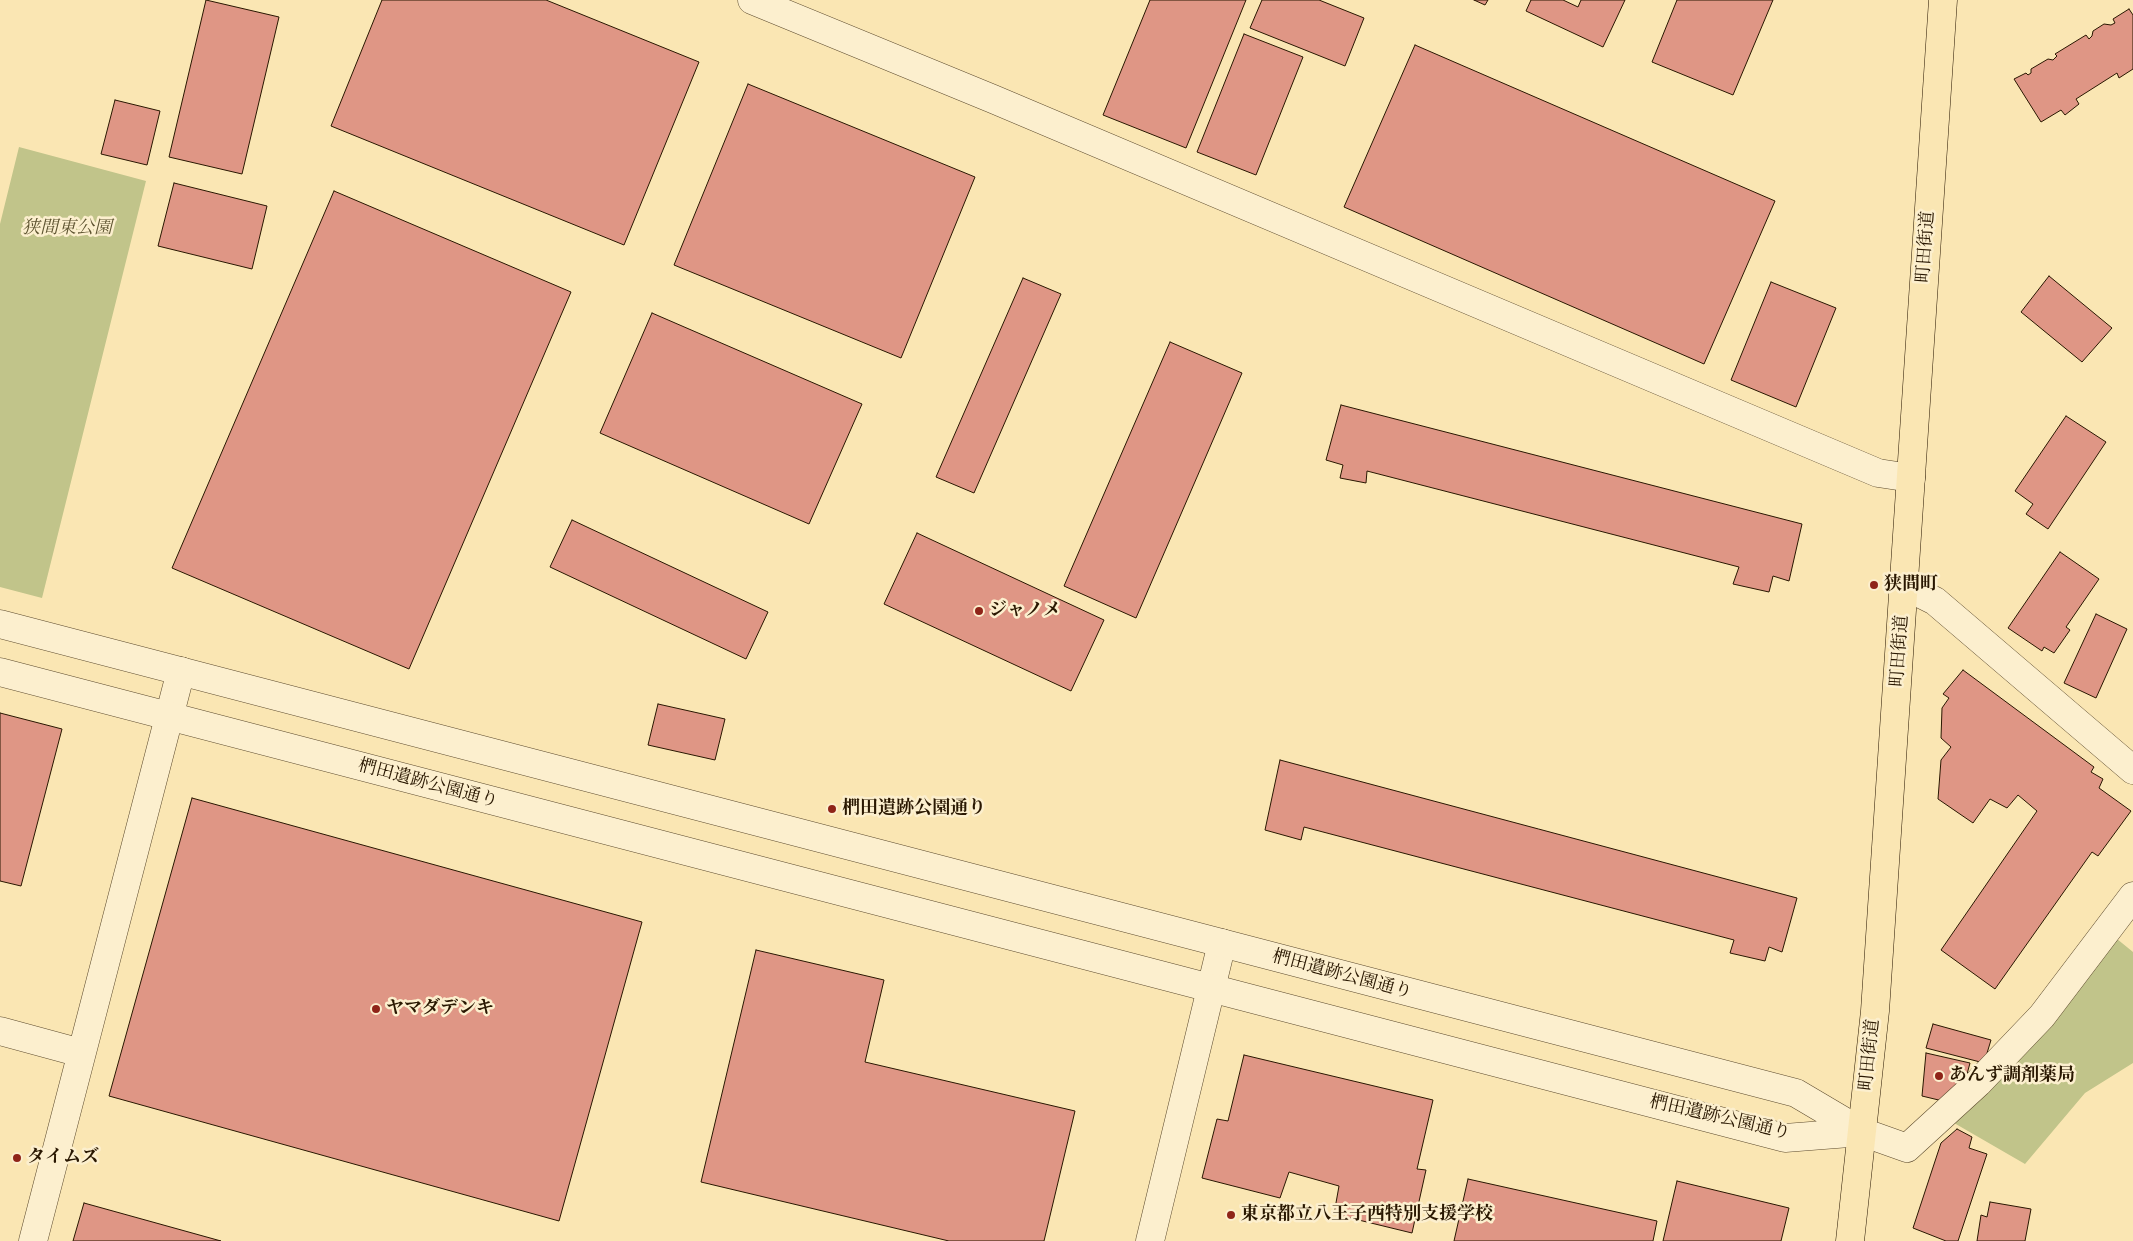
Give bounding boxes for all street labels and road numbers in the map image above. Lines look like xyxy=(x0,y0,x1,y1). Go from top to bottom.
street label: 町田街道 xyxy=(1913,210,1939,284)
street label: 町田街道 xyxy=(1887,614,1913,688)
street label: 椚田遺跡公園通り xyxy=(356,755,500,813)
street label: 椚田遺跡公園通り xyxy=(1270,946,1414,1004)
street label: 町田街道 xyxy=(1855,1018,1885,1092)
street label: 椚田遺跡公園通り xyxy=(1647,1091,1793,1145)

